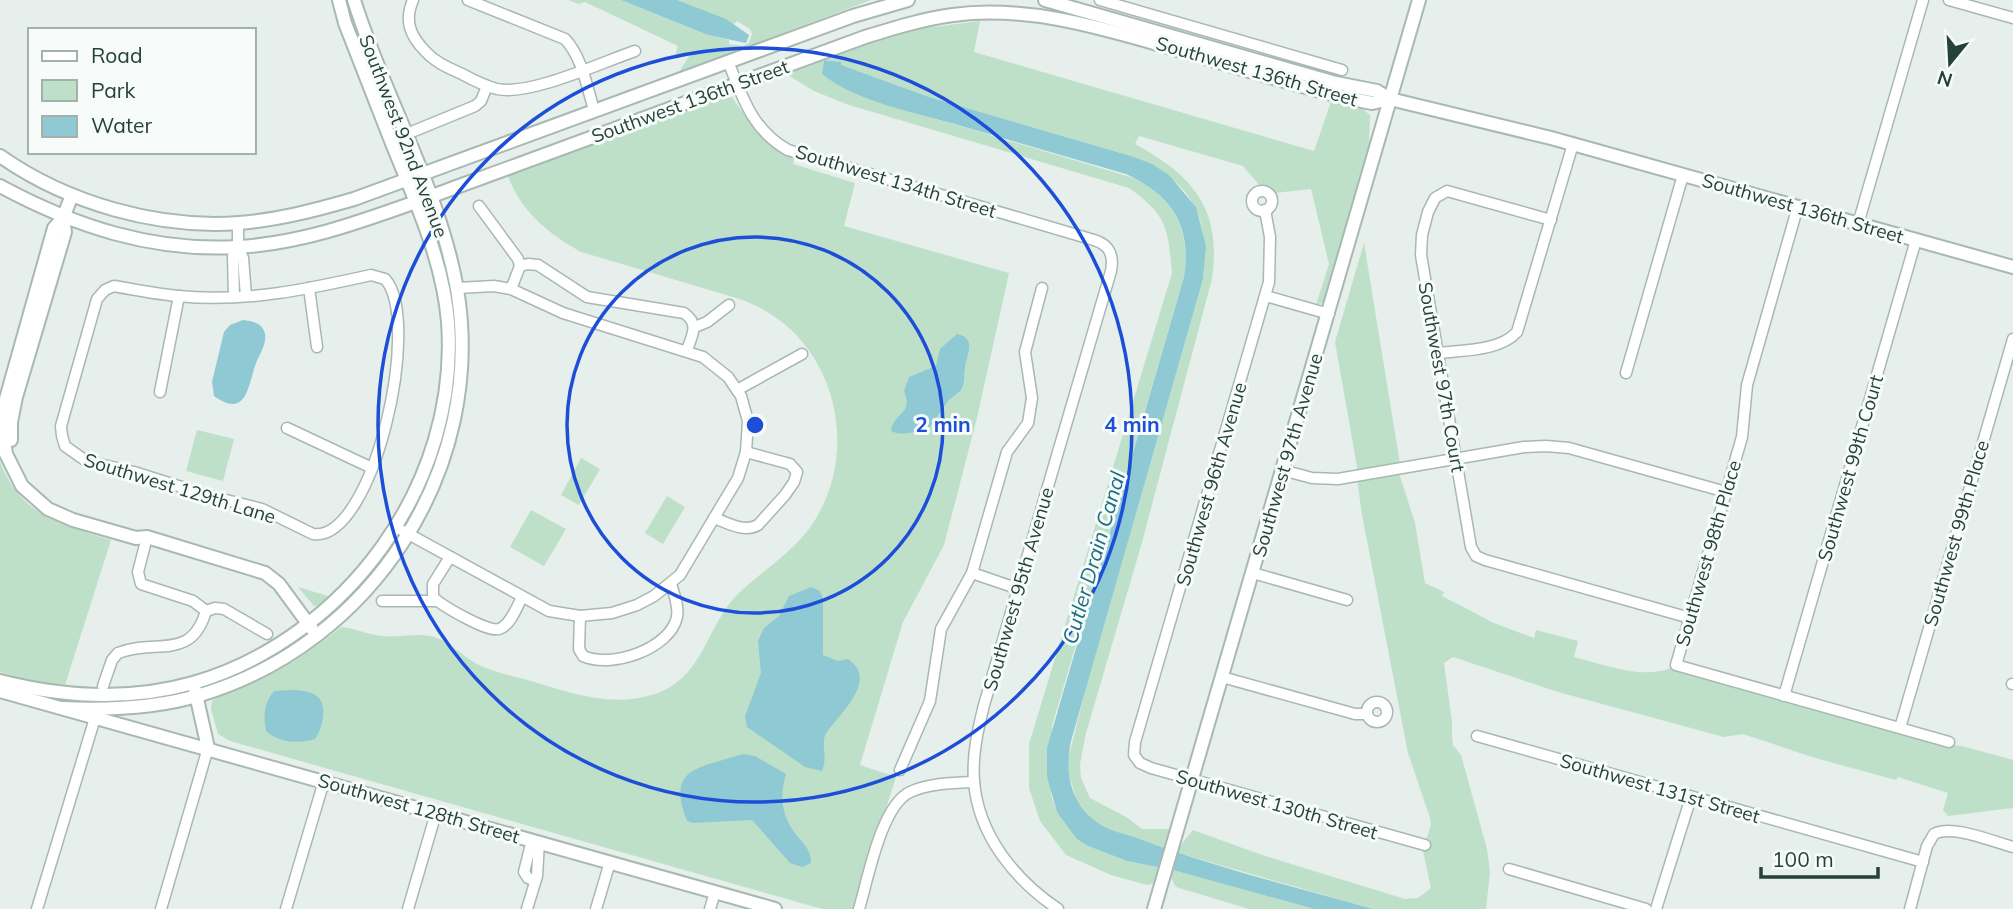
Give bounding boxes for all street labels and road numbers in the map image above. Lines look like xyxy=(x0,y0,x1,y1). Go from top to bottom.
street label: Southwest 92nd Avenue xyxy=(354,31,454,241)
street label: Southwest 136th Street xyxy=(1153,31,1361,111)
street label: Southwest 136th Street xyxy=(588,54,792,148)
street label: Southwest 134th Street xyxy=(793,139,1000,223)
street label: Southwest 136th Street xyxy=(1699,168,1907,248)
street label: Southwest 97th Court xyxy=(1413,280,1471,474)
street label: Southwest 97th Avenue xyxy=(1246,350,1328,560)
street label: Southwest 99th Court xyxy=(1812,372,1888,564)
street label: Southwest 96th Avenue xyxy=(1170,379,1252,589)
street label: Southwest 99th Place xyxy=(1918,437,1994,629)
street label: Southwest 129th Lane xyxy=(81,447,279,529)
street label: Southwest 98th Place xyxy=(1670,457,1746,649)
street label: Southwest 95th Avenue xyxy=(977,484,1059,694)
street label: Southwest 131st Street xyxy=(1557,748,1763,828)
street label: Southwest 130th Street xyxy=(1173,764,1381,844)
street label: Southwest 128th Street xyxy=(315,768,523,848)

